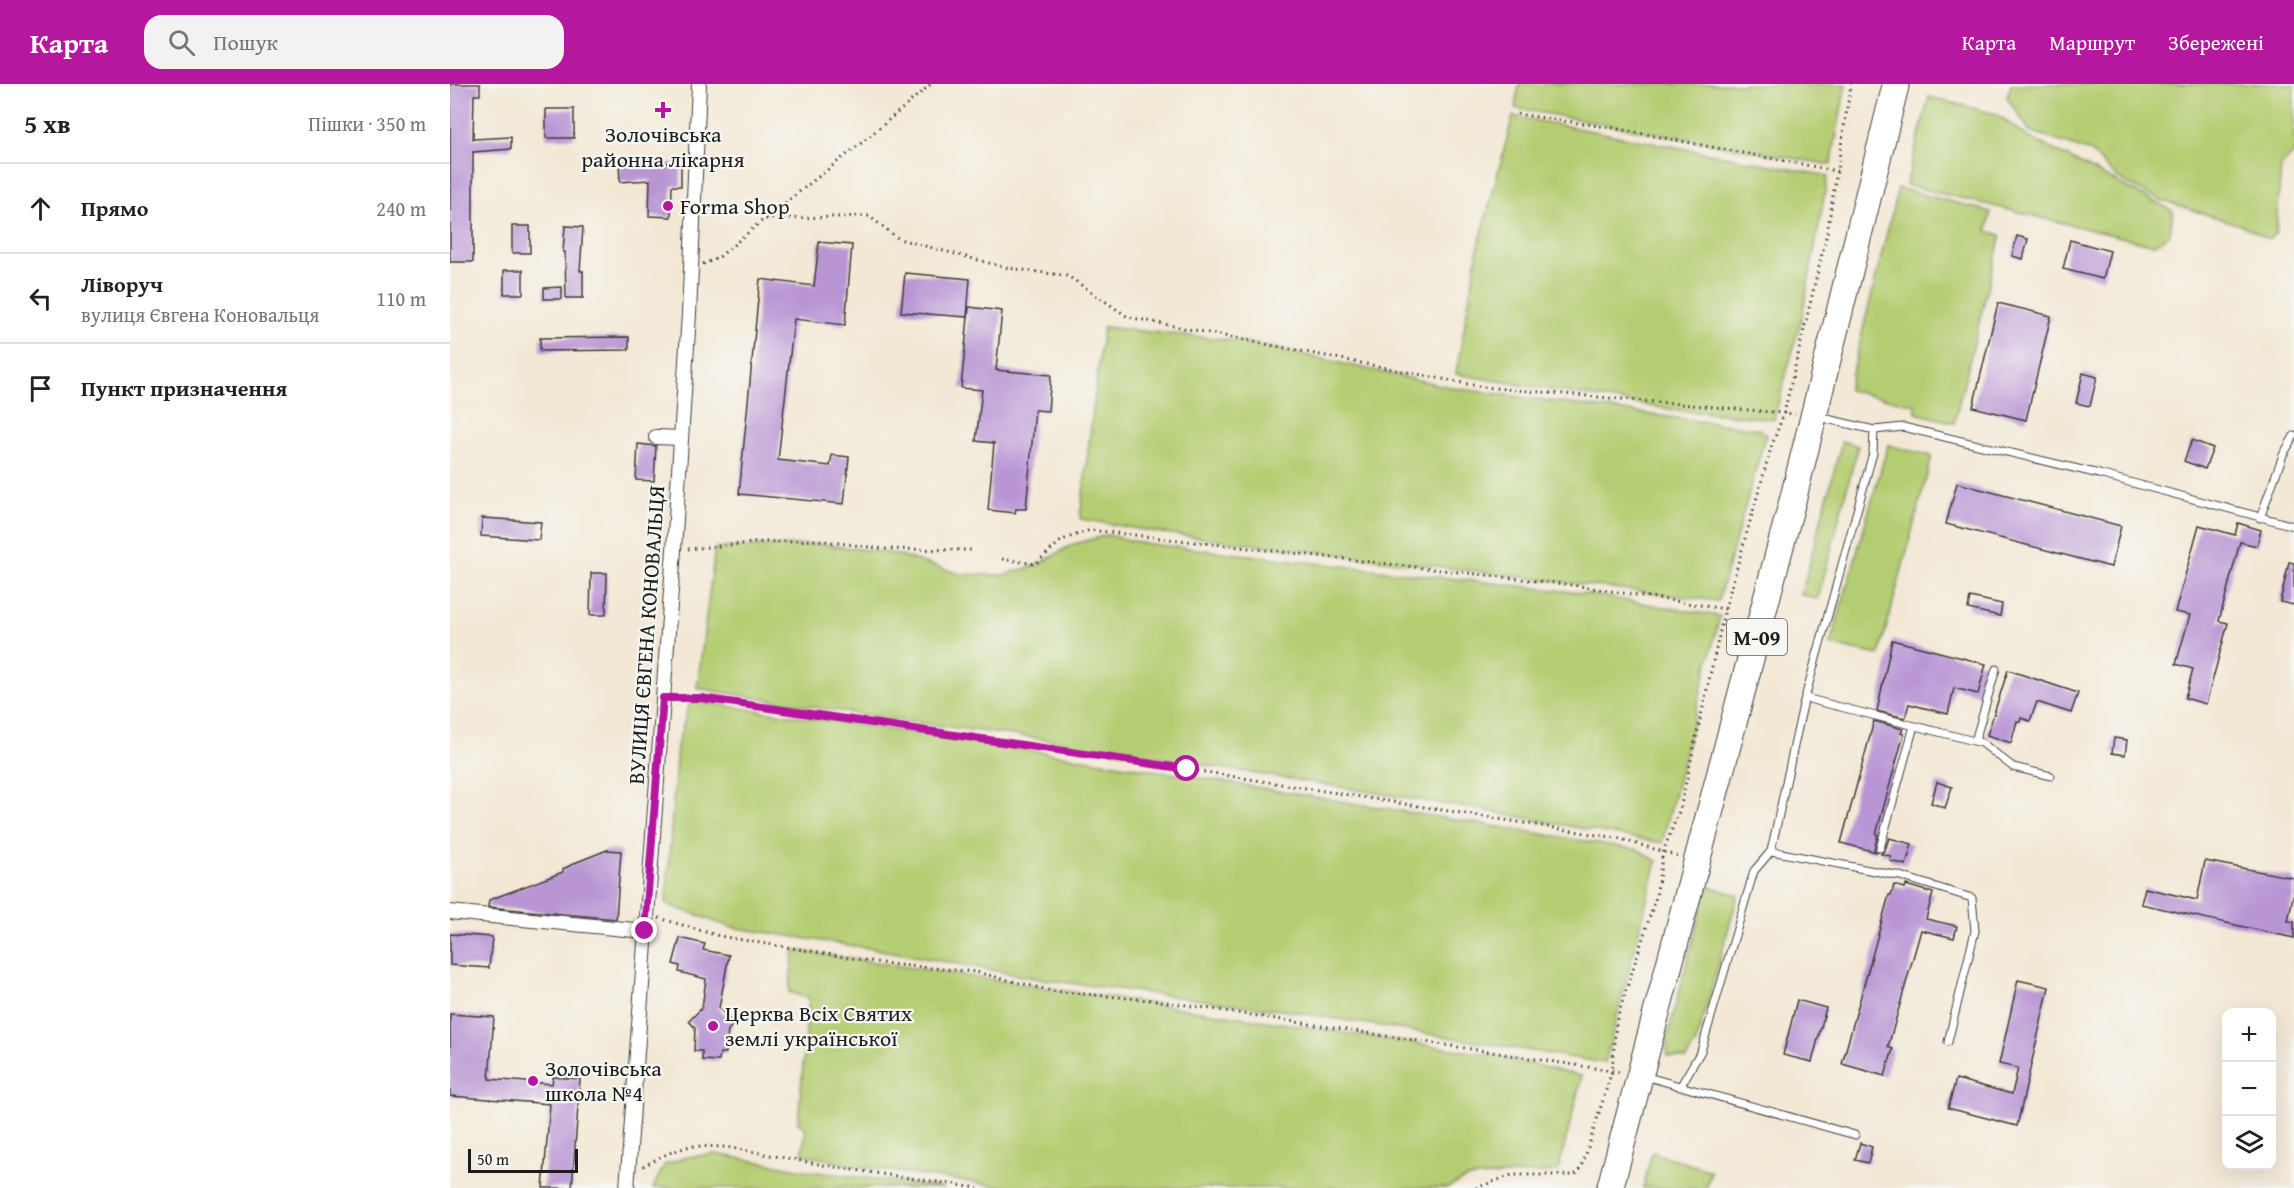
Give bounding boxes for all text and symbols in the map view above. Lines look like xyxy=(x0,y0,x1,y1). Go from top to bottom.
search box xyxy=(144,15,564,69)
text: Карта xyxy=(30,22,108,63)
icon: search xyxy=(165,26,198,59)
text: Пошук xyxy=(213,26,278,58)
text: Карта xyxy=(1962,27,2016,58)
text: Маршрут xyxy=(2049,27,2135,58)
text: Збережені xyxy=(2168,27,2264,58)
marker: Золочівська районна лікарня xyxy=(654,101,672,119)
text: 5 хв xyxy=(24,104,71,143)
text: Пішки · 350 m xyxy=(308,109,426,138)
place label: Золочівська районна лікарня xyxy=(581,118,745,175)
place label: Forma Shop xyxy=(680,190,790,222)
icon: ahead xyxy=(24,192,57,225)
text: Прямо xyxy=(81,192,148,224)
text: 240 m xyxy=(376,194,426,223)
marker: Forma Shop xyxy=(661,199,675,213)
text: Ліворуч xyxy=(81,268,163,300)
icon: left xyxy=(24,282,57,315)
text: 110 m xyxy=(376,284,426,313)
text: вулиця Євгена Коновальця xyxy=(81,300,319,329)
icon: arrive xyxy=(24,372,57,405)
text: Пункт призначення xyxy=(81,372,287,404)
street label: ВУЛИЦЯ ЄВГЕНА КОНОВАЛЬЦЯ xyxy=(620,484,672,786)
road number: М-09 xyxy=(1727,619,1787,655)
route start xyxy=(1173,755,1199,781)
route end xyxy=(631,917,657,943)
place label: Церква Всіх Святих землі української xyxy=(725,997,913,1054)
map controls xyxy=(2222,1008,2276,1170)
button: + xyxy=(2222,1008,2276,1062)
marker: Церква Всіх Святих землі української xyxy=(706,1019,720,1033)
place label: Золочівська школа №4 xyxy=(545,1052,662,1109)
button: − xyxy=(2222,1062,2276,1116)
marker: Золочівська школа №4 xyxy=(526,1074,540,1088)
button: layers xyxy=(2222,1116,2276,1170)
scale bar xyxy=(468,1146,578,1174)
text: 50 m xyxy=(477,1147,509,1171)

